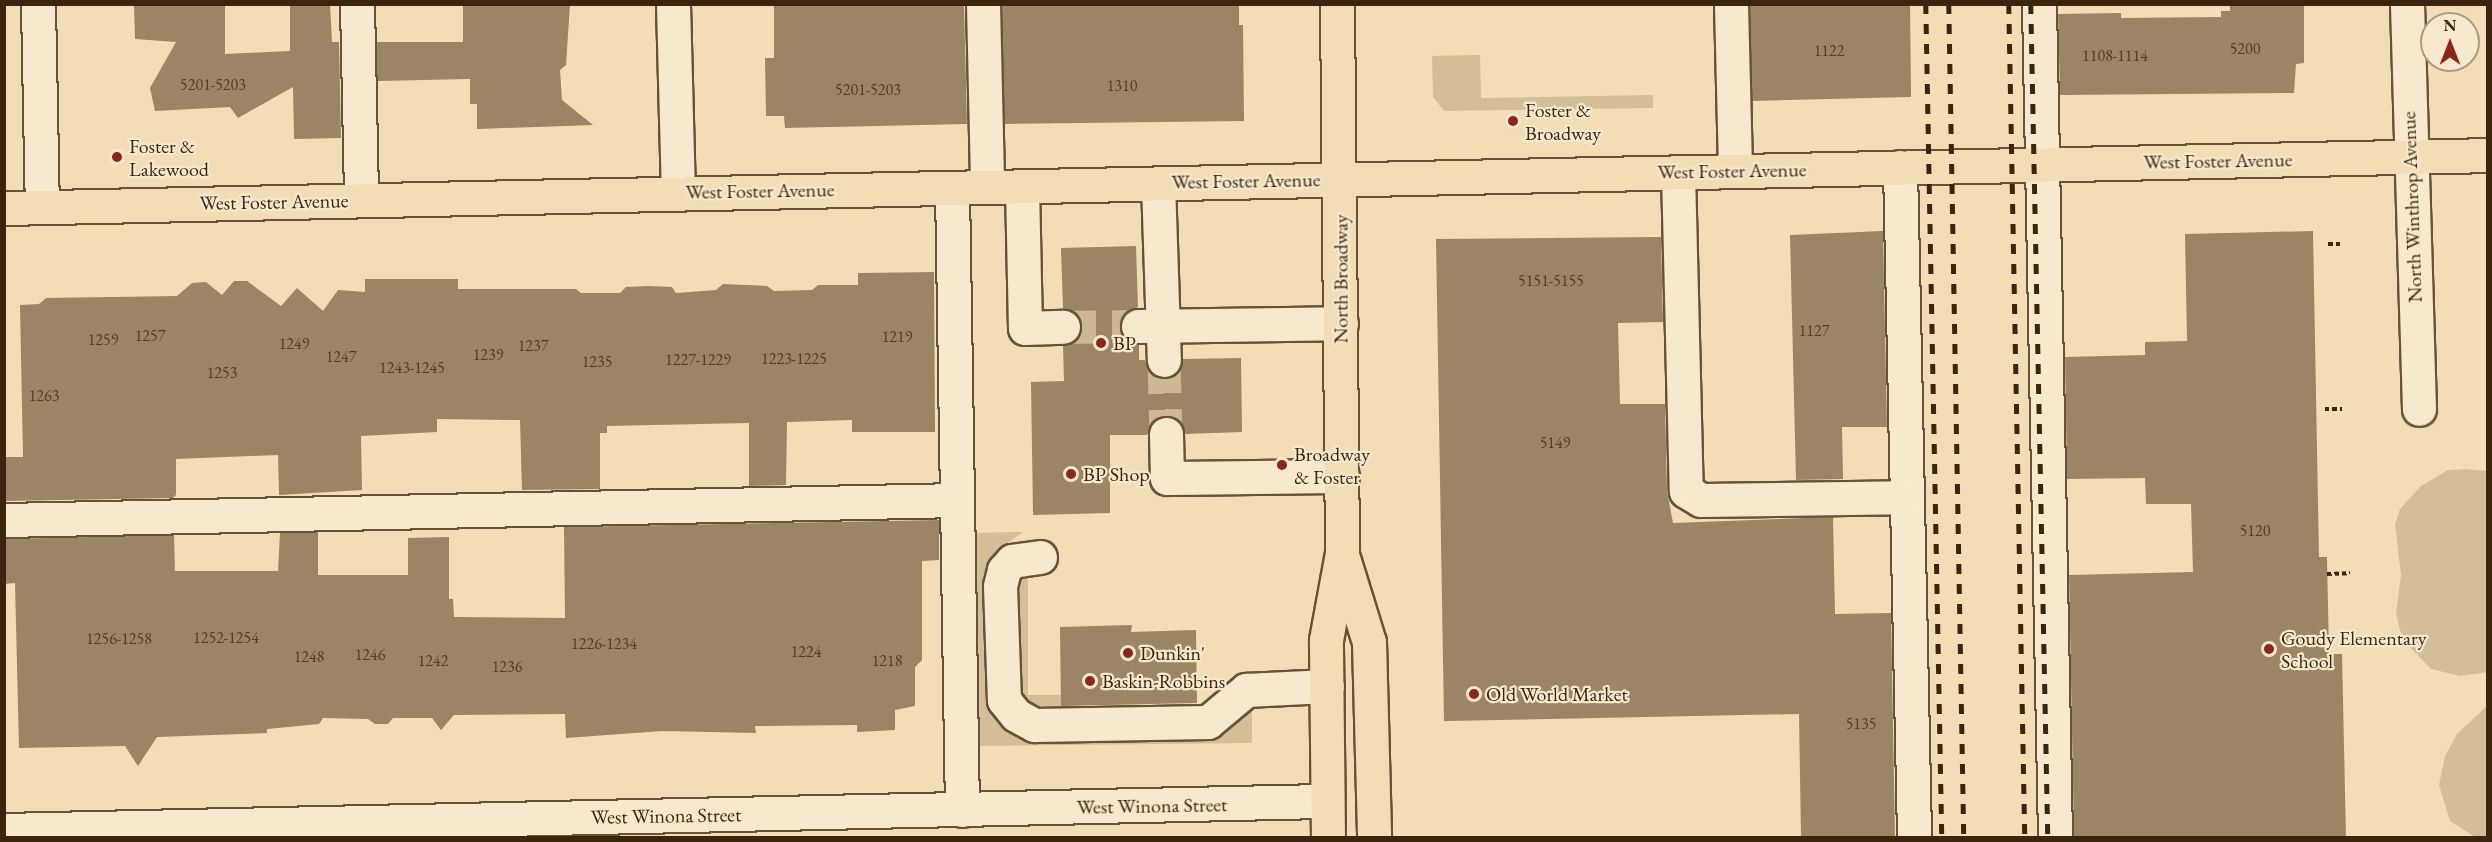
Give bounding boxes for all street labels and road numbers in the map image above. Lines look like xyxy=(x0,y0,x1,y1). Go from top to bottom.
street label: North Winthrop Avenue xyxy=(2397,111,2427,303)
street label: West Foster Avenue xyxy=(2143,148,2293,174)
street label: West Foster Avenue xyxy=(1657,158,1807,184)
street label: West Foster Avenue xyxy=(1171,168,1321,194)
street label: West Foster Avenue xyxy=(685,178,835,204)
street label: West Foster Avenue xyxy=(199,189,349,215)
street label: North Broadway xyxy=(1329,215,1353,343)
street label: West Winona Street xyxy=(1076,793,1228,819)
street label: West Winona Street xyxy=(590,803,742,829)

